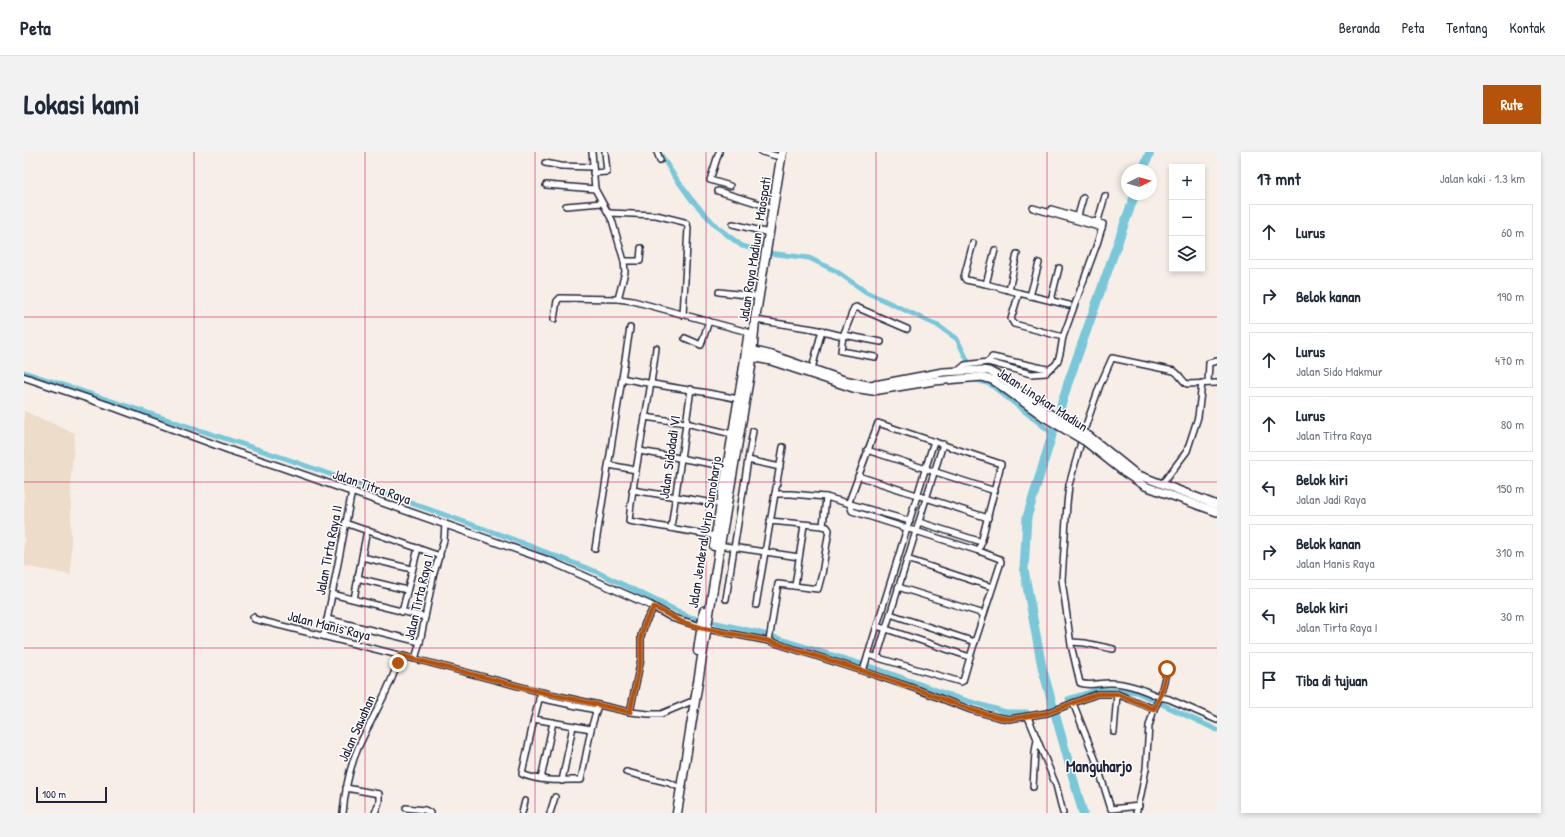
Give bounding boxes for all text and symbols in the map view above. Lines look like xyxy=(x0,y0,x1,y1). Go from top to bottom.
text: Peta xyxy=(20,15,51,41)
text: Beranda xyxy=(1339,18,1380,37)
text: Peta xyxy=(1402,18,1424,37)
text: Tentang xyxy=(1446,18,1488,37)
text: Kontak xyxy=(1510,18,1545,37)
text: Lokasi kami xyxy=(24,85,140,123)
button: Rute xyxy=(1483,85,1541,124)
north arrow xyxy=(1121,164,1157,200)
map controls xyxy=(1169,164,1205,272)
button: + xyxy=(1169,164,1205,200)
text: 17 mnt xyxy=(1257,167,1301,190)
text: Jalan kaki · 1.3 km xyxy=(1440,169,1525,187)
street label: Jalan Raya Madiun - Maospati xyxy=(733,175,776,323)
button: − xyxy=(1169,200,1205,236)
icon: ahead xyxy=(1258,221,1280,243)
text: Lurus xyxy=(1296,222,1325,243)
text: 60 m xyxy=(1501,223,1524,241)
button: layers xyxy=(1169,236,1205,272)
icon: right xyxy=(1258,285,1280,307)
text: Belok kanan xyxy=(1296,286,1361,307)
text: 190 m xyxy=(1497,287,1524,305)
text: Lurus xyxy=(1296,341,1325,362)
icon: ahead xyxy=(1258,349,1280,371)
text: 470 m xyxy=(1495,351,1524,369)
text: Jalan Sido Makmur xyxy=(1296,362,1383,380)
street label: Jalan Lingkar Madiun xyxy=(993,363,1092,436)
text: Lurus xyxy=(1296,405,1325,426)
icon: ahead xyxy=(1258,413,1280,435)
street label: Jalan Sidodadi VI xyxy=(654,414,684,500)
text: 80 m xyxy=(1501,415,1524,433)
text: Jalan Titra Raya xyxy=(1296,426,1371,444)
street label: Jalan Jenderal Urip Sumoharjo xyxy=(683,454,726,610)
street label: Jalan Titra Raya xyxy=(330,464,414,509)
text: Belok kiri xyxy=(1296,469,1348,490)
icon: left xyxy=(1258,477,1280,499)
text: 150 m xyxy=(1496,479,1524,497)
text: Jalan Jadi Raya xyxy=(1296,490,1366,508)
street label: Jalan Tirta Raya II xyxy=(310,503,347,597)
text: Belok kanan xyxy=(1296,533,1361,554)
icon: right xyxy=(1258,541,1280,563)
text: 310 m xyxy=(1496,543,1524,561)
street label: Jalan Tirta Raya I xyxy=(399,552,438,642)
text: Jalan Manis Raya xyxy=(1296,554,1375,572)
text: Belok kiri xyxy=(1296,597,1348,618)
icon: left xyxy=(1258,605,1280,627)
street label: Jalan Manis Raya xyxy=(285,606,373,646)
text: 30 m xyxy=(1501,607,1524,625)
text: Jalan Tirta Raya I xyxy=(1296,618,1378,636)
route end xyxy=(389,654,407,672)
route start xyxy=(1158,660,1176,678)
icon: arrive xyxy=(1258,669,1280,691)
text: Tiba di tujuan xyxy=(1296,670,1368,691)
street label: Jalan Sawahan xyxy=(333,692,379,764)
district label: Manguharjo xyxy=(1066,755,1133,778)
scale bar xyxy=(36,785,107,804)
text: 100 m xyxy=(42,787,66,801)

